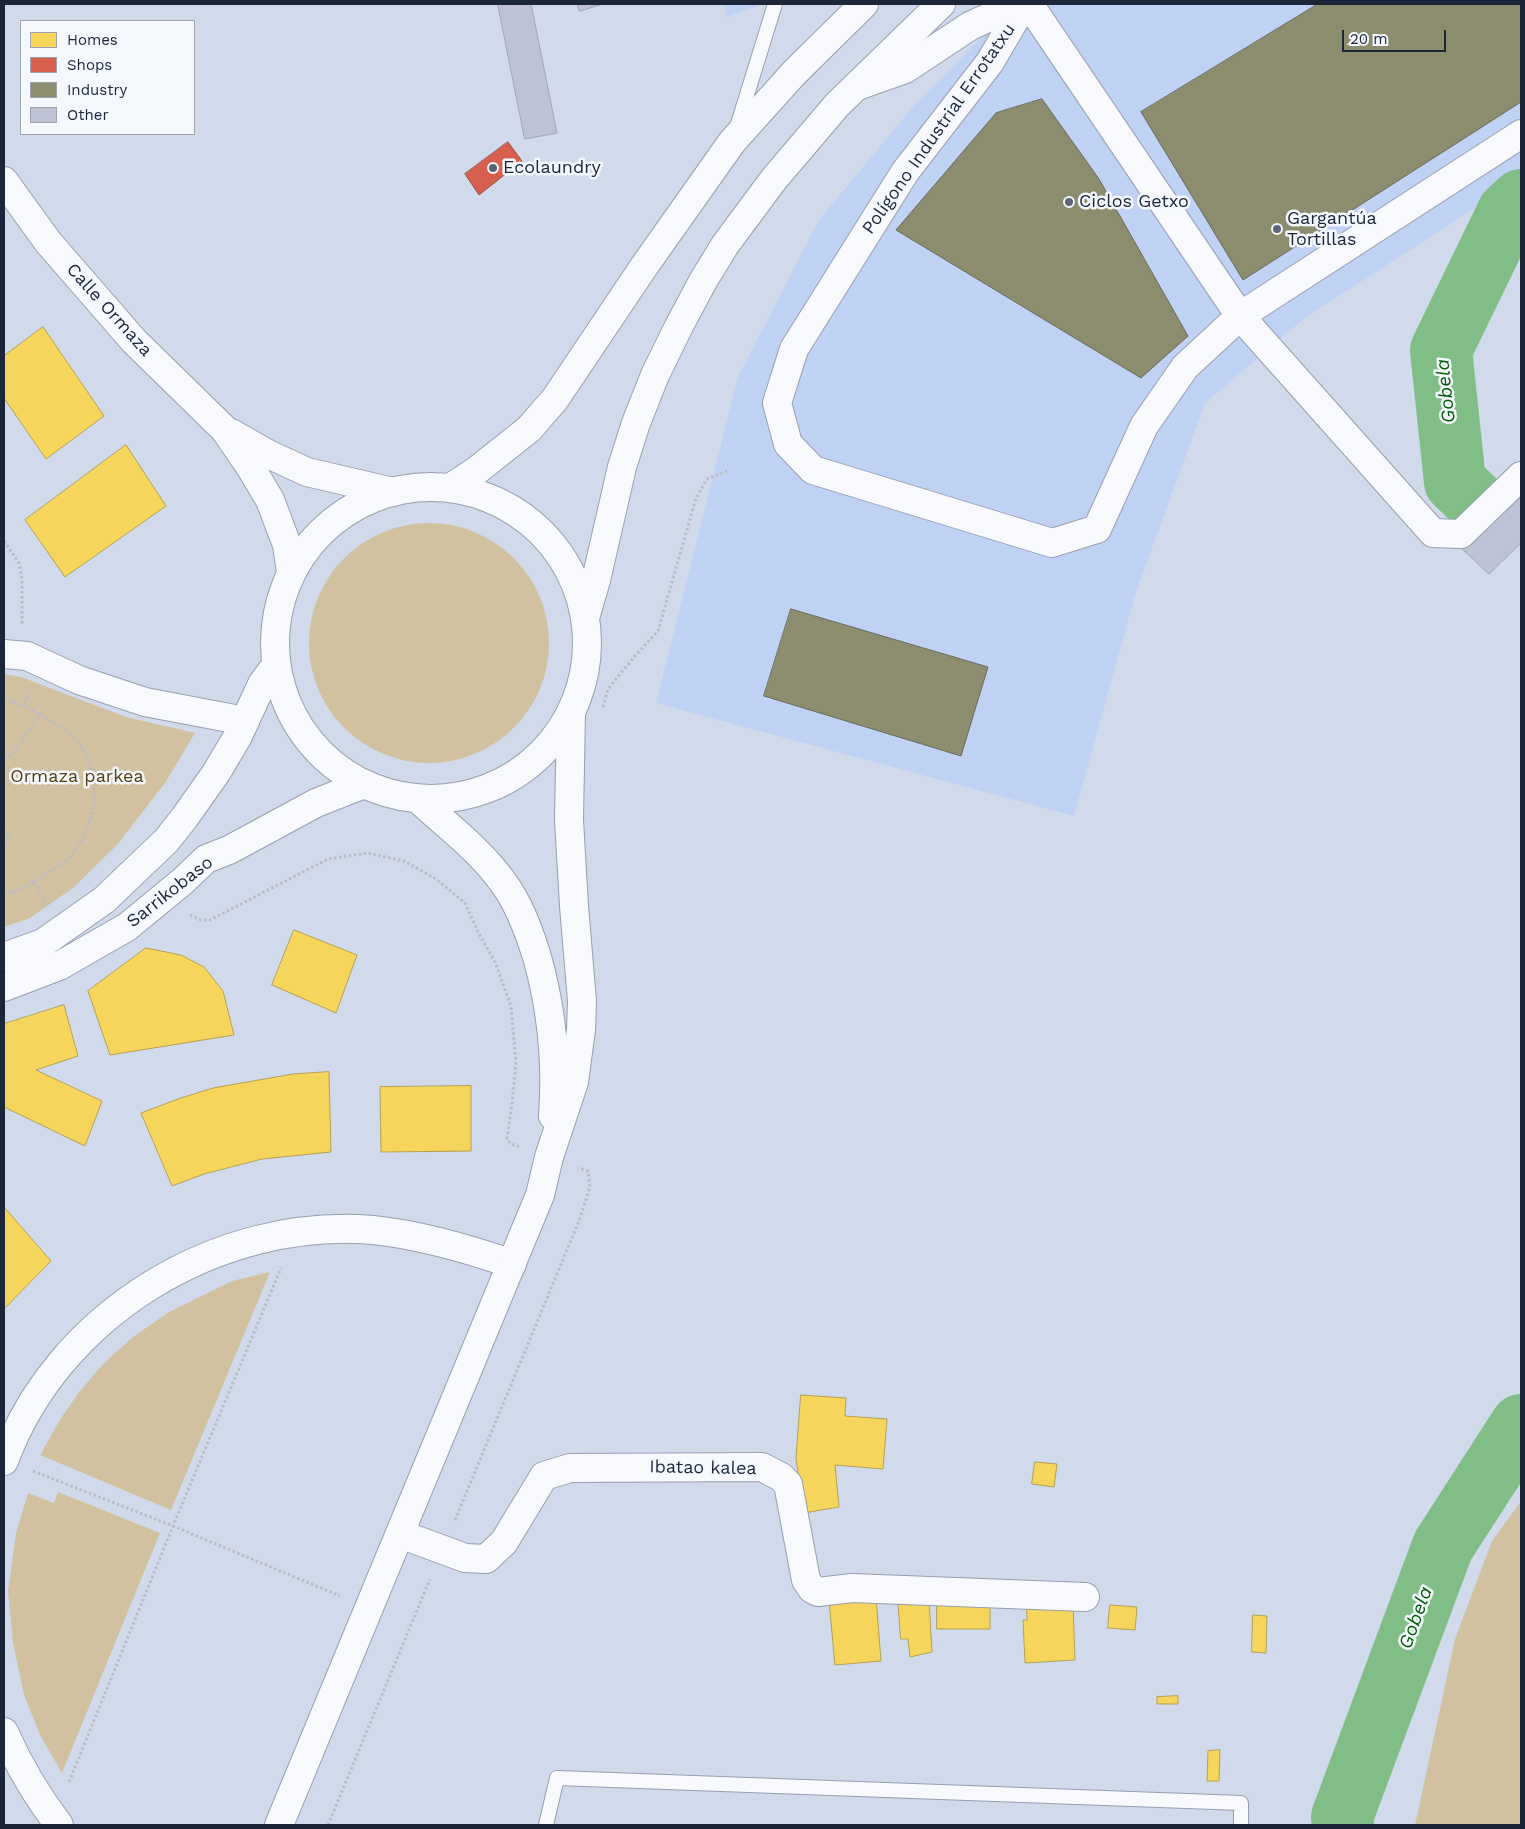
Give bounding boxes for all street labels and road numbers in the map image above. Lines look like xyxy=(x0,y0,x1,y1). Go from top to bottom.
street label: Polígono Industrial Errotatxu xyxy=(858,19,1020,239)
street label: Calle Ormaza xyxy=(62,259,156,361)
street label: Sarrikobaso xyxy=(123,852,217,932)
street label: Ibatao kalea xyxy=(649,1456,757,1480)

